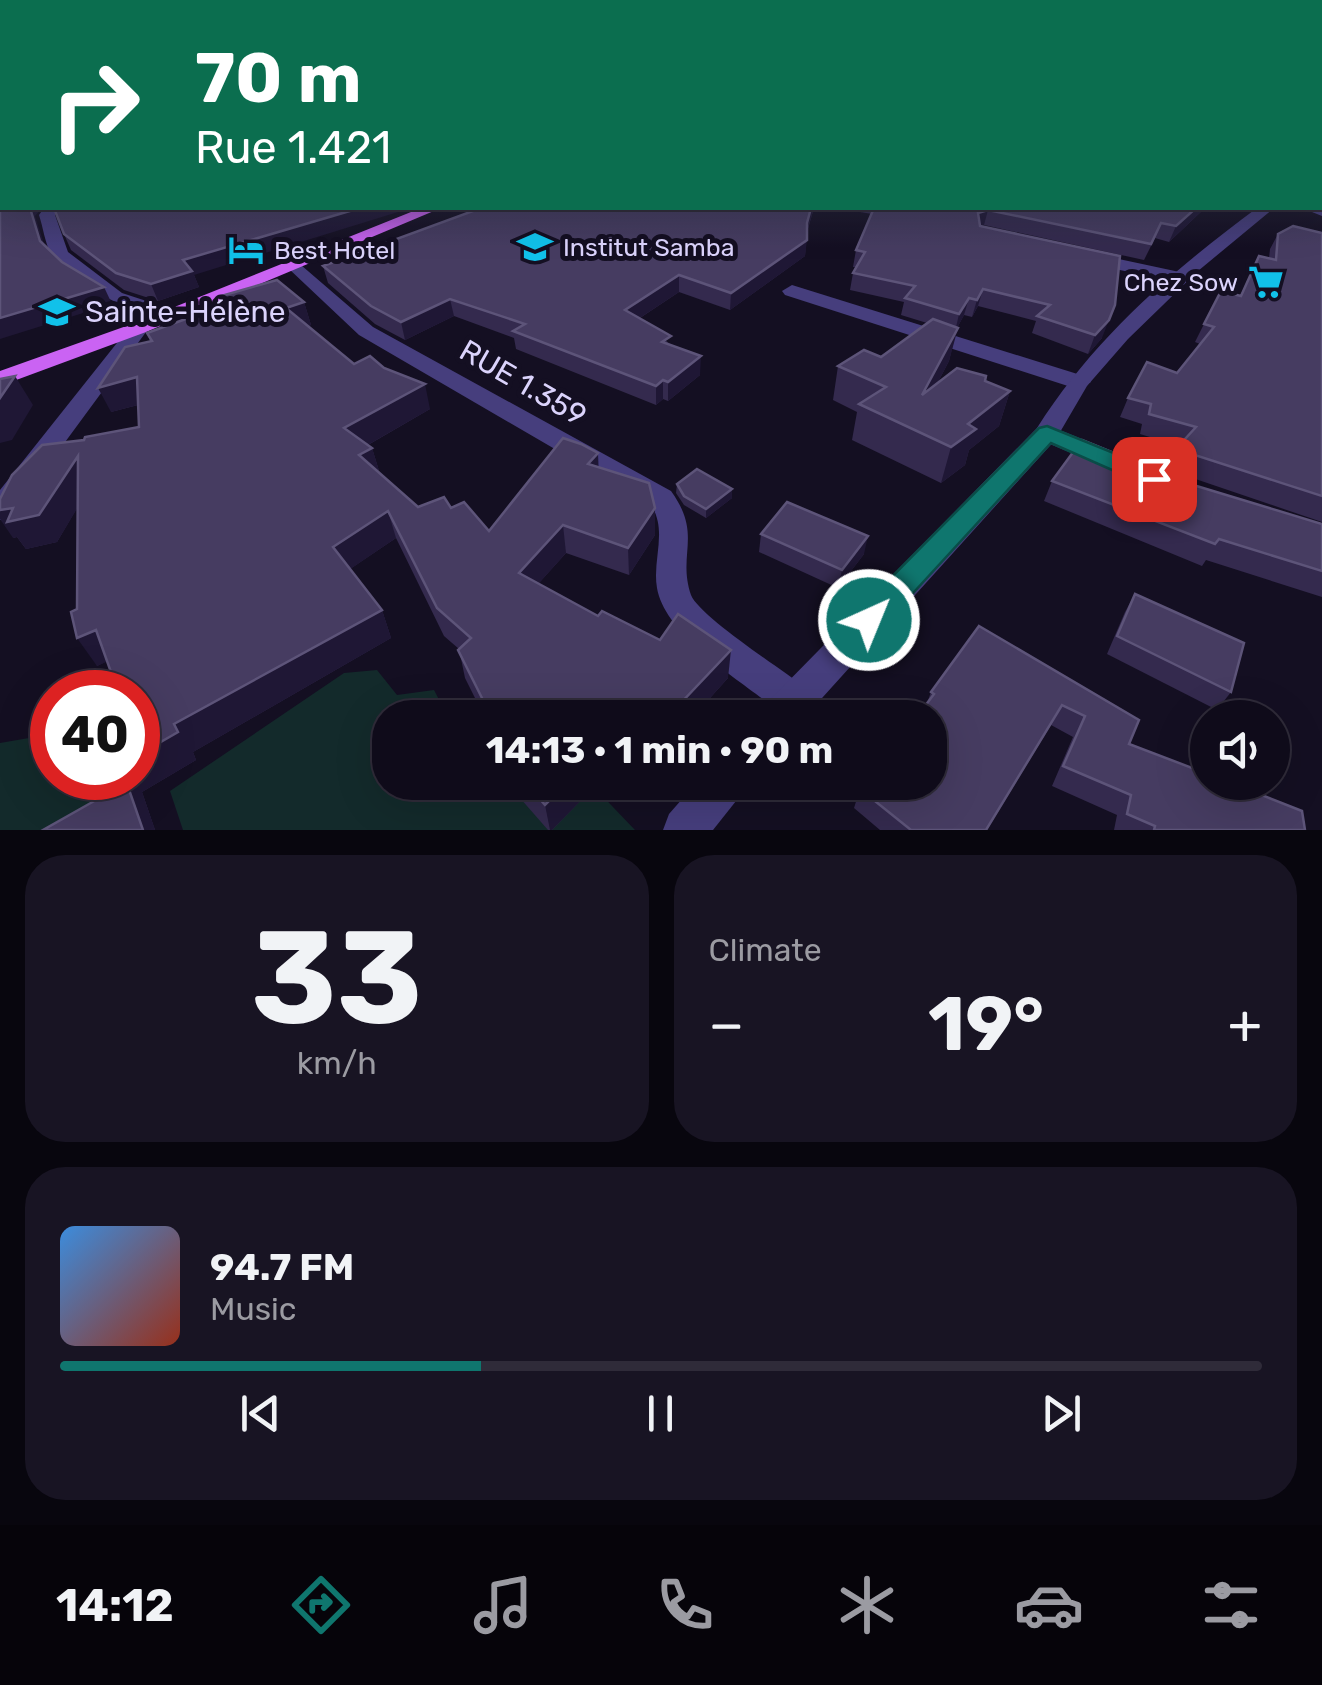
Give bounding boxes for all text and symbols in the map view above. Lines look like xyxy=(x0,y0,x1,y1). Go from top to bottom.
text: 70 m xyxy=(195,37,362,120)
icon: right xyxy=(30,40,160,170)
text: Rue 1.421 xyxy=(195,121,391,174)
school or university icon: Institut Samba xyxy=(516,228,554,266)
hotel icon: Best Hotel xyxy=(227,231,265,269)
place label: Institut Samba xyxy=(563,233,735,262)
place label: Best Hotel xyxy=(274,236,395,265)
supermarket icon: Chez Sow xyxy=(1247,263,1285,301)
place label: Chez Sow xyxy=(1124,268,1238,297)
school or university icon: Sainte-Hélène xyxy=(38,293,76,331)
place label: Sainte-Hélène xyxy=(85,294,286,330)
street label: RUE 1.359 xyxy=(453,332,593,434)
pin xyxy=(1112,437,1197,522)
icon: arrive xyxy=(1127,452,1182,507)
position arrow xyxy=(817,568,921,672)
speed limit sign: 40 xyxy=(30,670,160,800)
map controls xyxy=(1190,700,1290,800)
button: sound xyxy=(1190,700,1290,800)
text: 14:13 · 1 min · 90 m xyxy=(486,727,833,773)
text: 33 xyxy=(251,901,422,1056)
text: Climate xyxy=(709,931,822,969)
text: 19° xyxy=(928,980,1044,1069)
text: − xyxy=(709,992,744,1057)
text: + xyxy=(1228,992,1262,1057)
text: km/h xyxy=(297,1044,377,1082)
text: 94.7 FM xyxy=(210,1244,354,1290)
text: Music xyxy=(210,1290,296,1328)
icon: previous xyxy=(233,1386,288,1441)
icon: pause xyxy=(633,1386,688,1441)
icon: next xyxy=(1034,1386,1089,1441)
icon: directions xyxy=(286,1570,356,1640)
icon: music xyxy=(468,1570,538,1640)
icon: phone xyxy=(650,1570,720,1640)
icon: climate xyxy=(832,1570,902,1640)
icon: car xyxy=(1014,1570,1084,1640)
icon: filters xyxy=(1196,1570,1266,1640)
text: 14:12 xyxy=(56,1579,174,1632)

